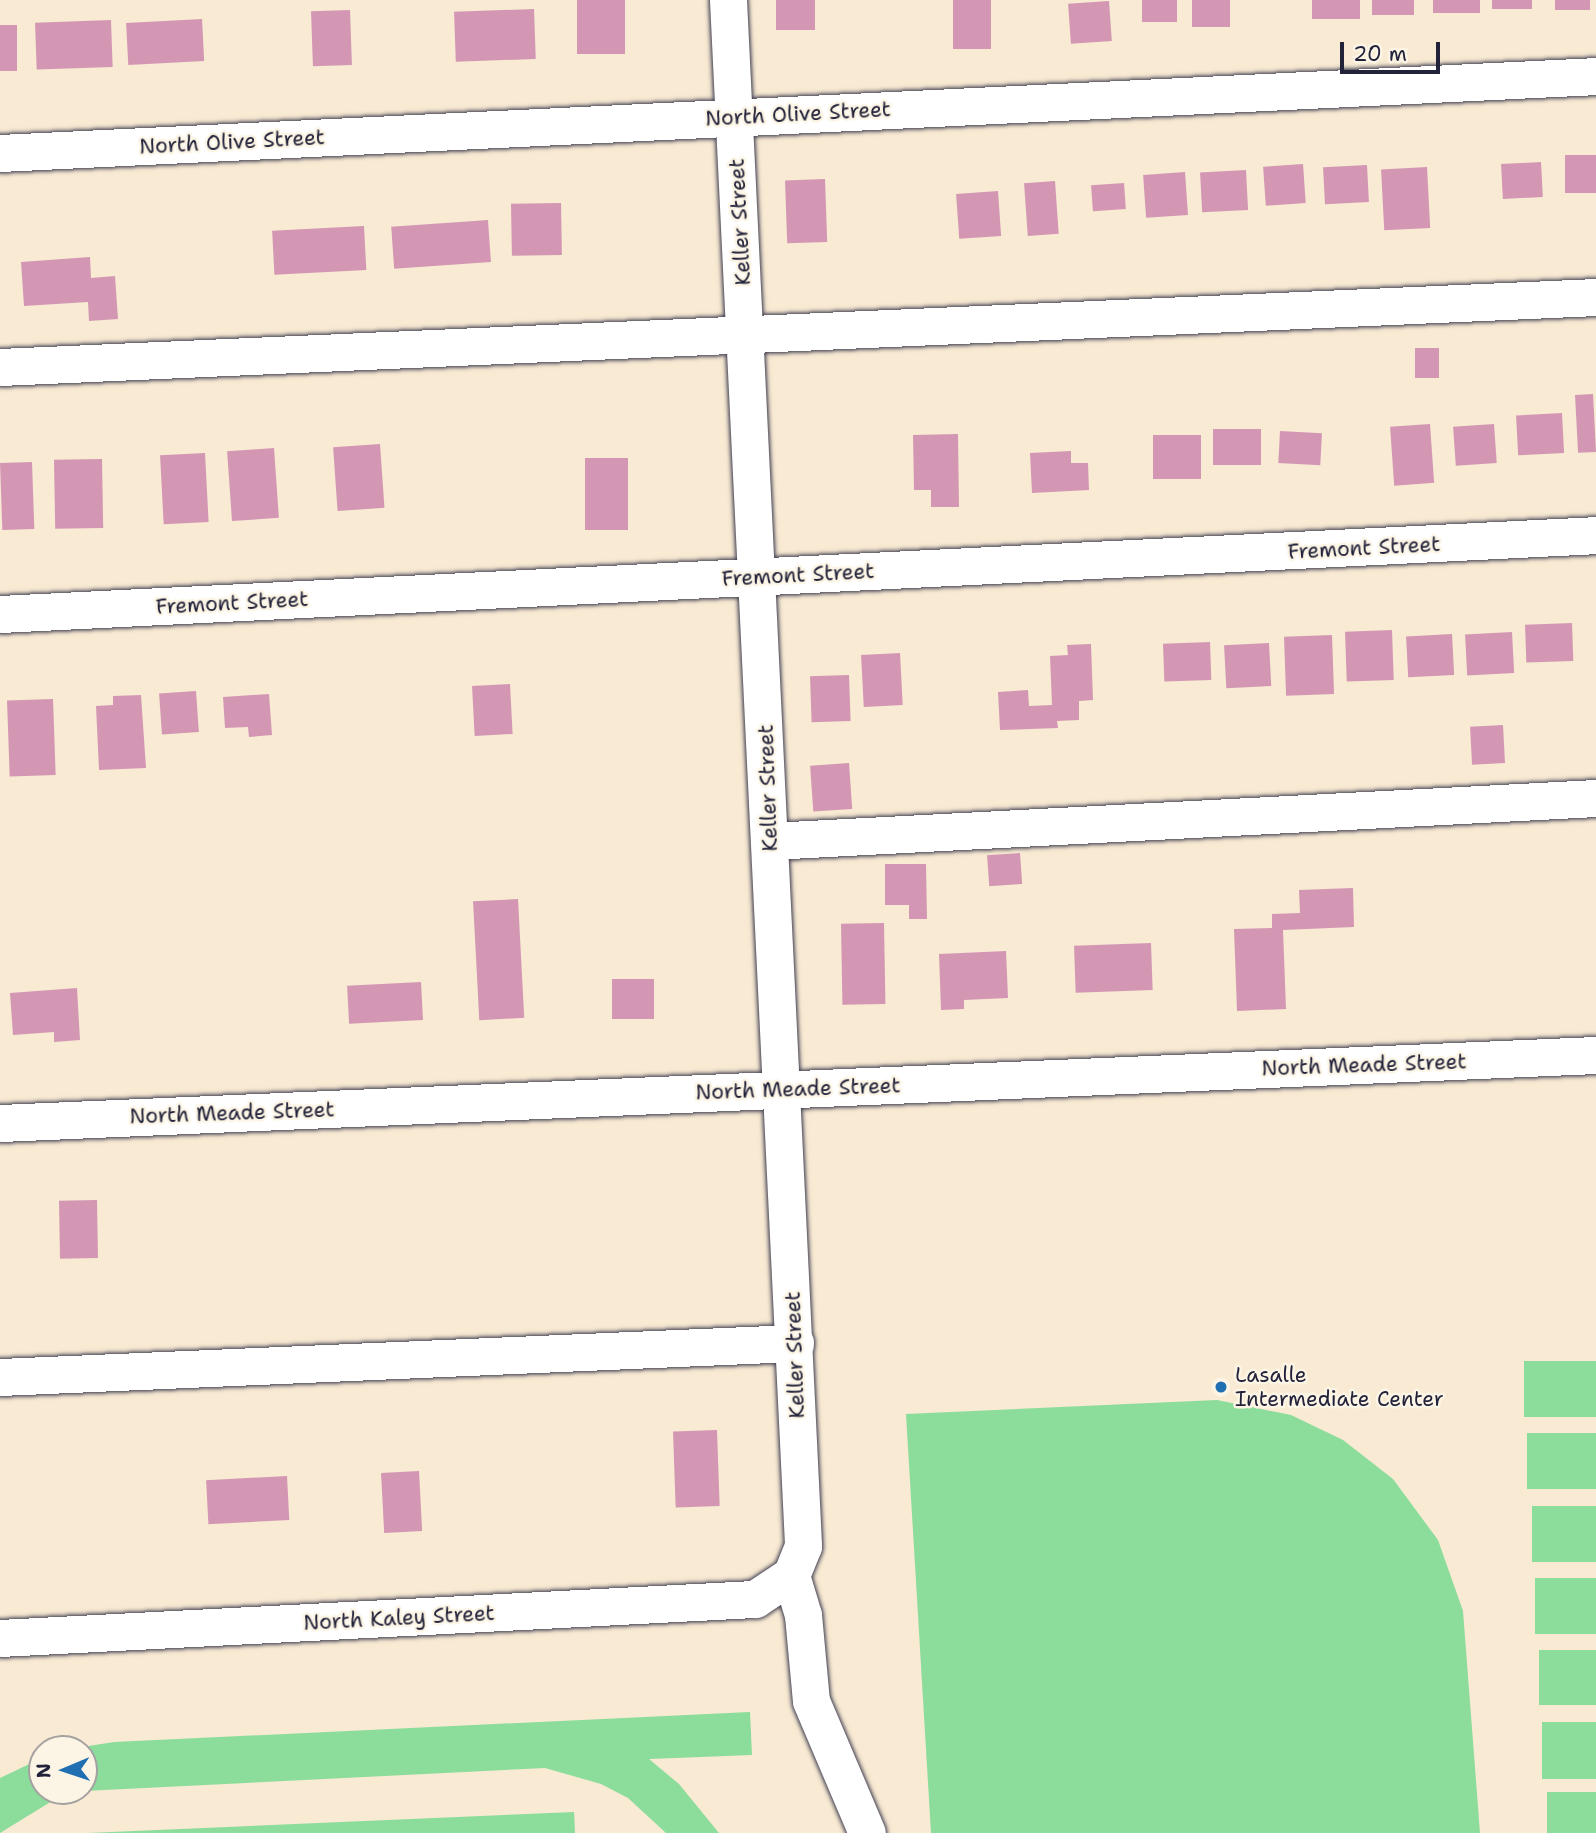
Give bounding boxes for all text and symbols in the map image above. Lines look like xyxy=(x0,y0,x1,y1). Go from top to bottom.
scale bar xyxy=(1344,28,1444,72)
text: 20 m xyxy=(1353,40,1407,68)
street label: North Olive Street xyxy=(705,97,891,131)
street label: North Olive Street xyxy=(139,125,325,159)
street label: Keller Street xyxy=(724,158,756,286)
street label: Fremont Street xyxy=(1287,531,1441,565)
street label: Fremont Street xyxy=(721,558,875,592)
street label: Fremont Street xyxy=(155,586,309,620)
street label: Keller Street xyxy=(753,724,783,852)
street label: North Meade Street xyxy=(1261,1049,1467,1081)
street label: North Meade Street xyxy=(695,1073,901,1105)
street label: North Meade Street xyxy=(129,1097,335,1129)
street label: Keller Street xyxy=(780,1291,810,1419)
place label: Lasalle Intermediate Center xyxy=(1235,1362,1444,1412)
marker: Lasalle Intermediate Center xyxy=(1213,1379,1229,1395)
street label: North Kaley Street xyxy=(303,1600,495,1636)
north arrow xyxy=(28,1735,98,1805)
text: N xyxy=(31,1763,56,1779)

